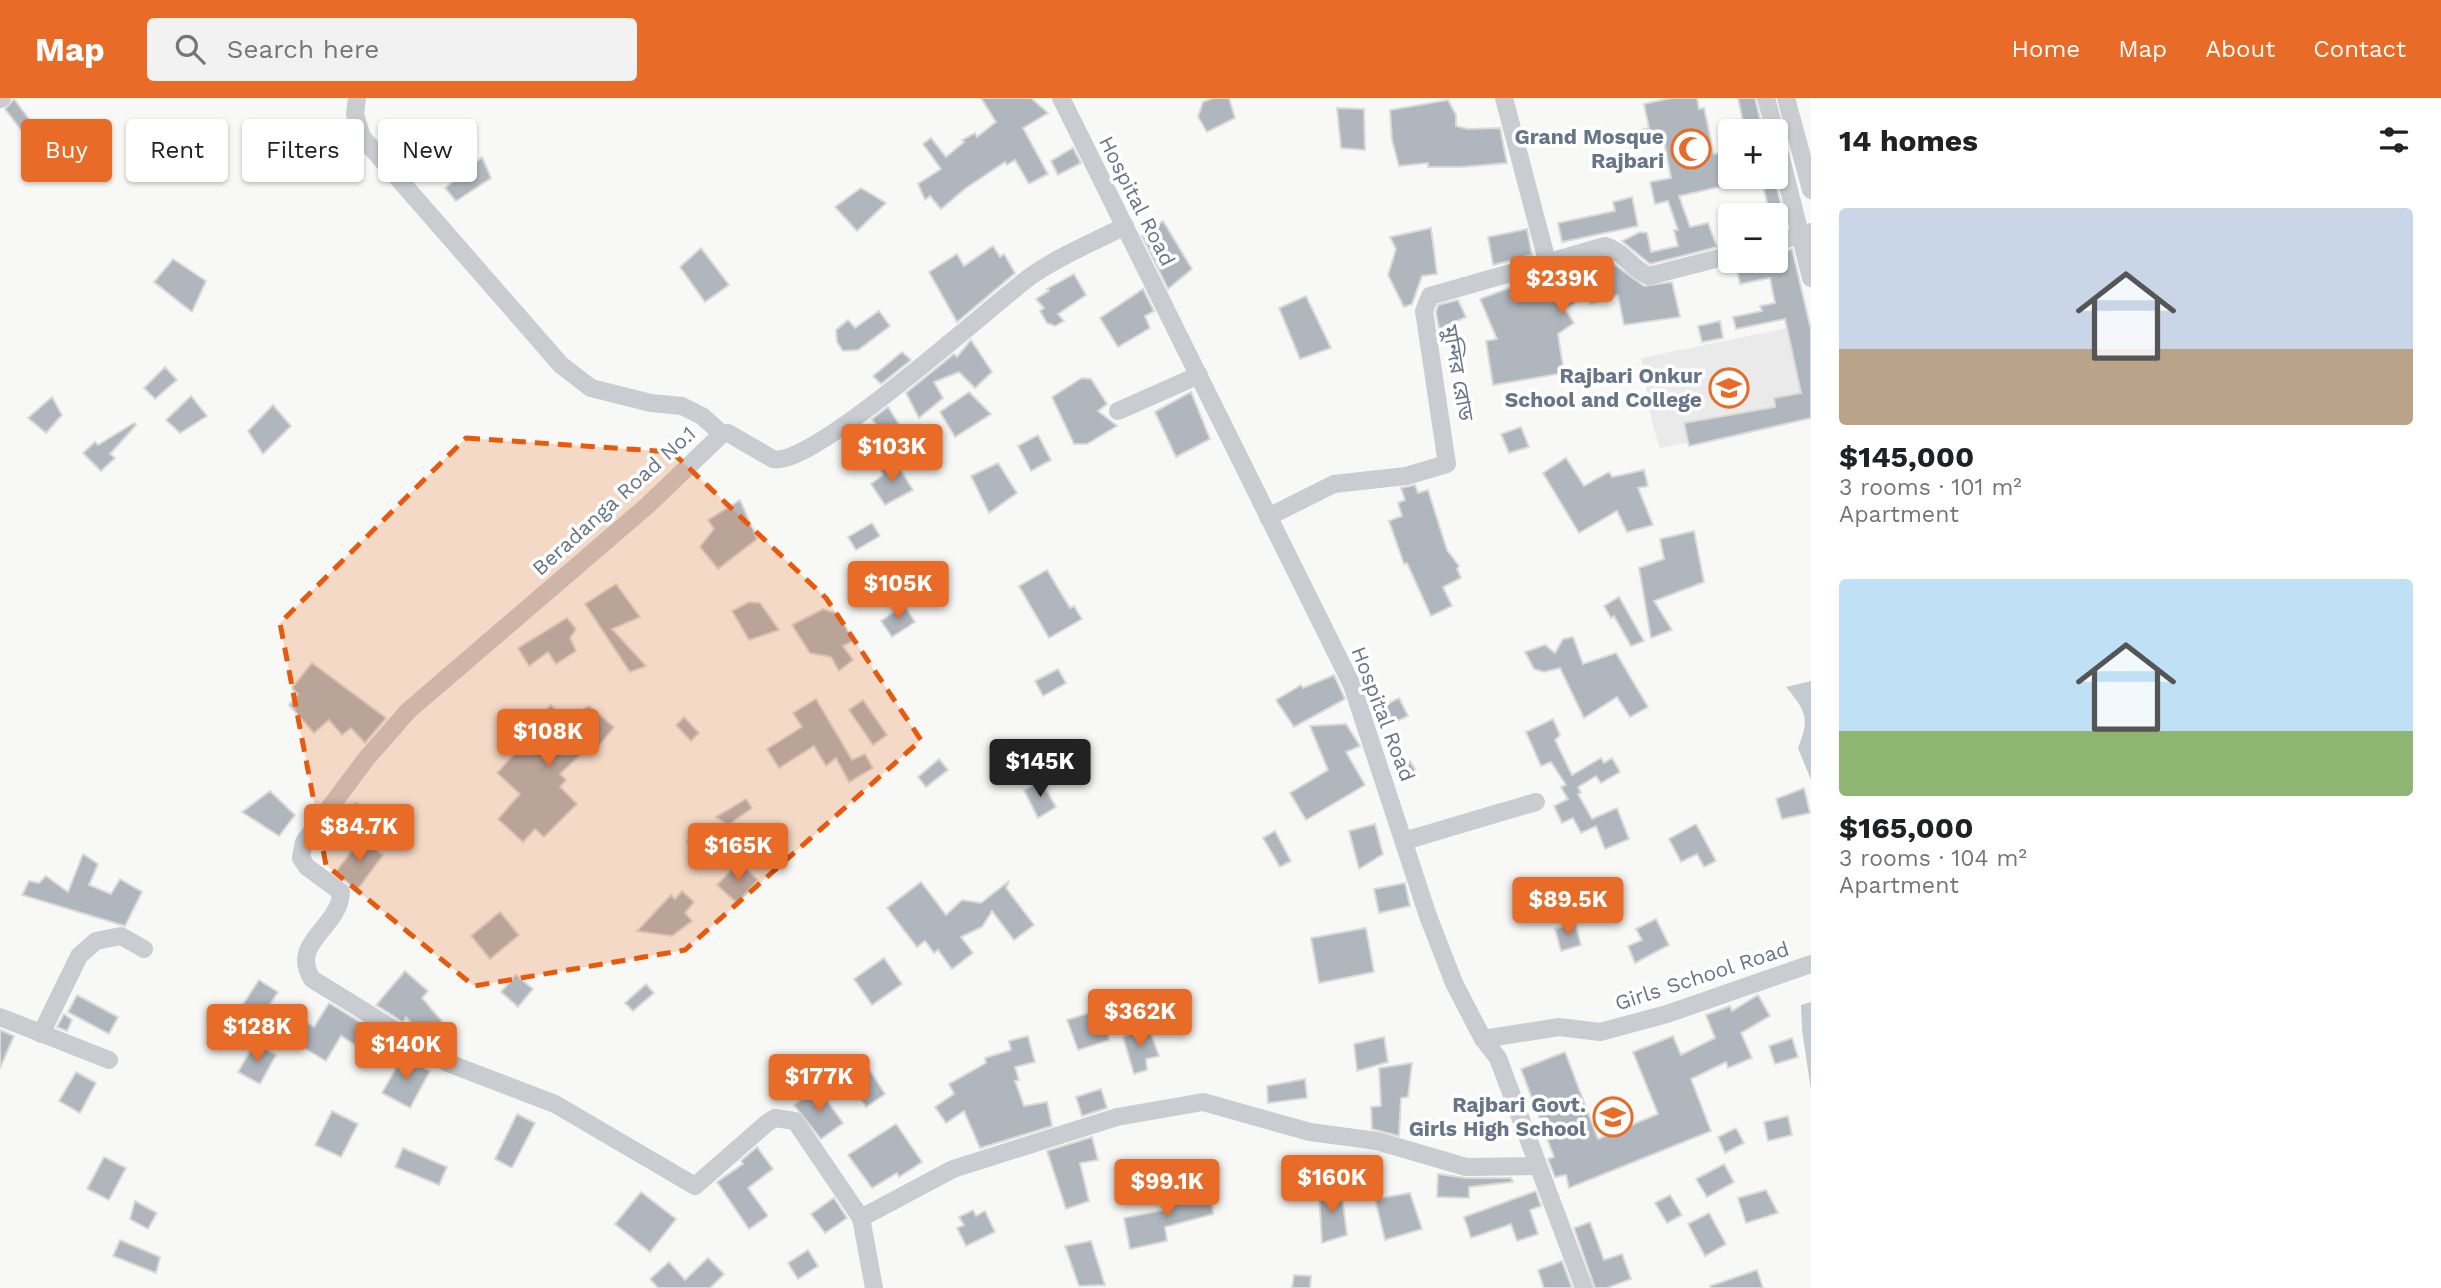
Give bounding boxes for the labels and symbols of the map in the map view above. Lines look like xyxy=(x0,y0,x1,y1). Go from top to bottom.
place label: Grand Mosque Rajbari xyxy=(1514,124,1664,173)
mosque icon: Grand Mosque Rajbari xyxy=(1670,128,1712,170)
street label: Hospital Road xyxy=(1094,132,1181,270)
pin: $239K xyxy=(1513,256,1611,316)
street label: মুন্দির রোড xyxy=(1438,322,1479,424)
place label: Rajbari Onkur School and College xyxy=(1505,363,1702,412)
school or university icon: Rajbari Onkur School and College xyxy=(1708,367,1750,409)
street label: Beradanga Road No.1 xyxy=(527,421,700,580)
pin: $103K xyxy=(843,424,941,484)
pin: $105K xyxy=(849,561,947,621)
street label: Hospital Road xyxy=(1346,643,1421,785)
pin: $108K xyxy=(499,710,597,769)
pin: $145K xyxy=(991,740,1089,799)
pin: $84.7K xyxy=(302,804,416,864)
pin: $165K xyxy=(689,824,787,883)
pin: $89.5K xyxy=(1511,878,1625,937)
street label: Girls School Road xyxy=(1612,936,1792,1015)
pin: $362K xyxy=(1091,990,1189,1049)
pin: $128K xyxy=(208,1004,306,1064)
pin: $140K xyxy=(357,1023,455,1082)
pin: $177K xyxy=(770,1054,868,1114)
place label: Rajbari Govt. Girls High School xyxy=(1409,1092,1586,1141)
school or university icon: Rajbari Govt. Girls High School xyxy=(1592,1096,1634,1138)
pin: $160K xyxy=(1283,1156,1381,1215)
pin: $99.1K xyxy=(1110,1160,1224,1219)

